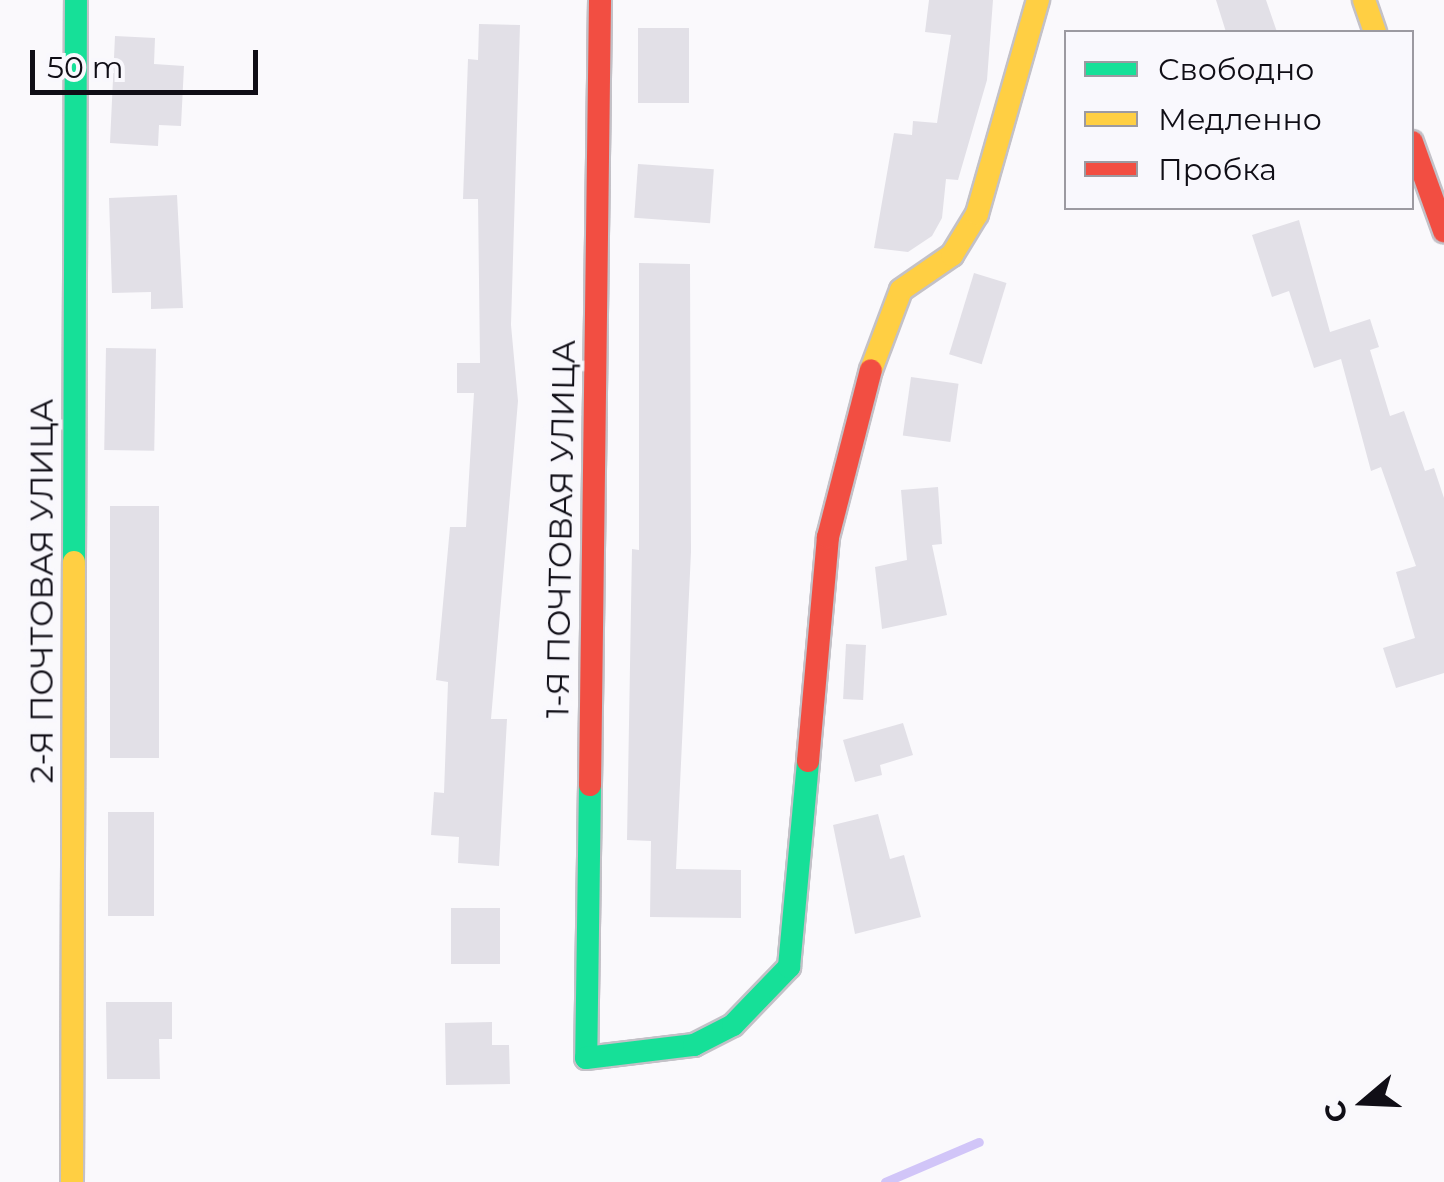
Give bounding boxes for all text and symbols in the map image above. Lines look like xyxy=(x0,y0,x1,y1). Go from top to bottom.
scale bar xyxy=(35,30,262,92)
legend xyxy=(1064,30,1414,210)
text: 50 m xyxy=(47,49,124,86)
text: Свободно xyxy=(1158,51,1314,88)
text: Медленно xyxy=(1158,101,1322,138)
text: Пробка xyxy=(1158,151,1277,188)
street label: 1-Я ПОЧТОВАЯ УЛИЦА xyxy=(539,339,583,719)
street label: 2-Я ПОЧТОВАЯ УЛИЦА xyxy=(23,399,61,783)
north arrow xyxy=(1314,1052,1414,1152)
text: С xyxy=(1316,1097,1355,1127)

